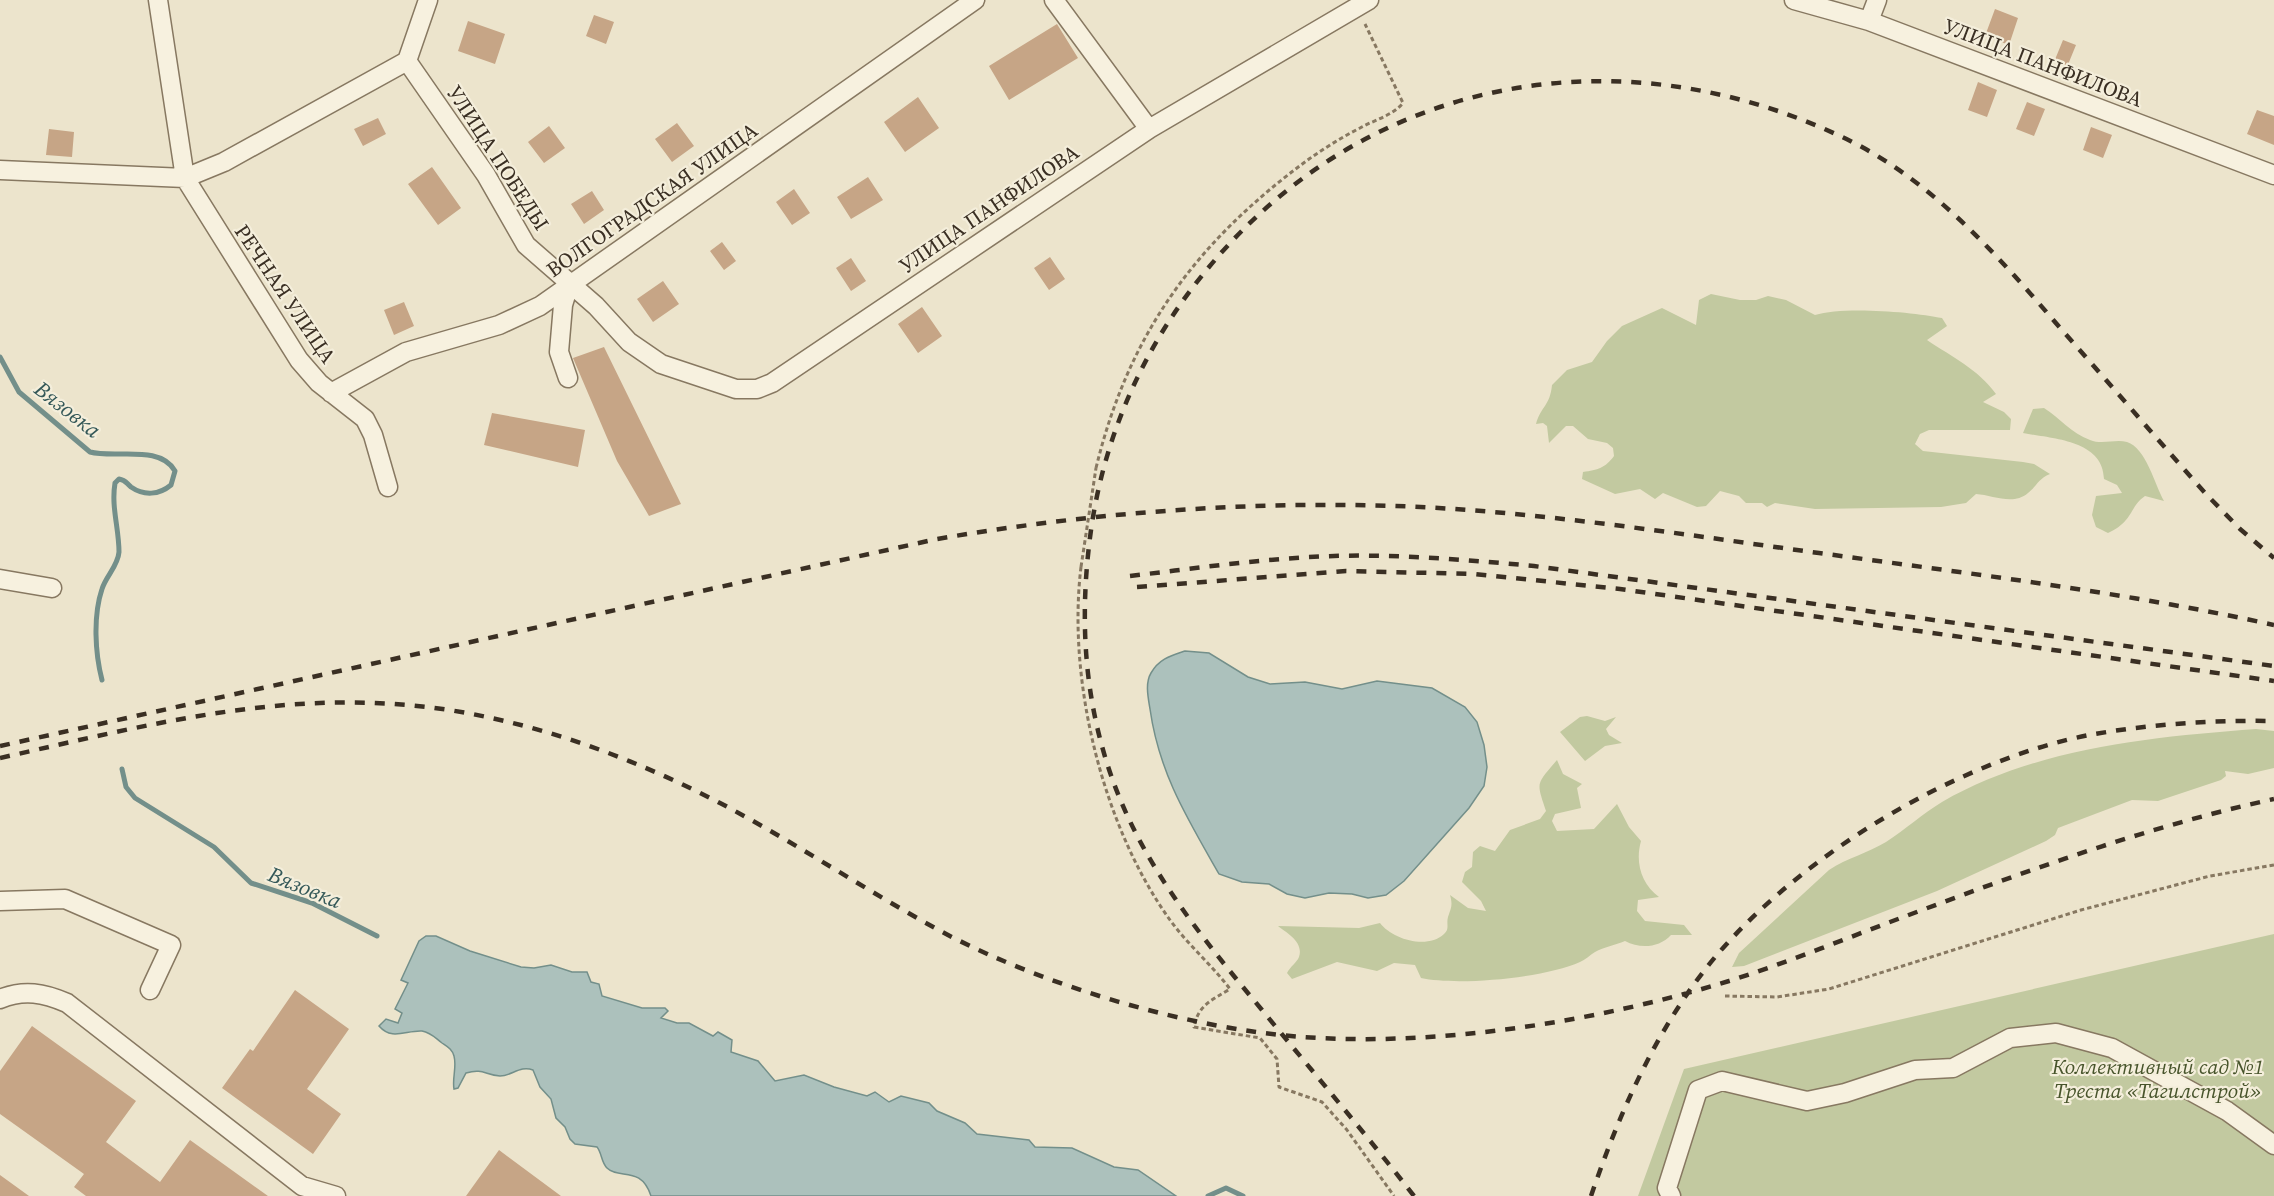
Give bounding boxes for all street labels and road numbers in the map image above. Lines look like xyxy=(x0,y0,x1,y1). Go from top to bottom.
street label: УЛИЦА ПАНФИЛОВА xyxy=(1939,11,2147,114)
street label: УЛИЦА ПОБЕДЫ xyxy=(441,80,556,236)
street label: ВОЛГОГРАДСКАЯ УЛИЦА xyxy=(540,116,763,284)
street label: УЛИЦА ПАНФИЛОВА xyxy=(893,138,1084,280)
street label: РЕЧНАЯ УЛИЦА xyxy=(228,218,343,369)

